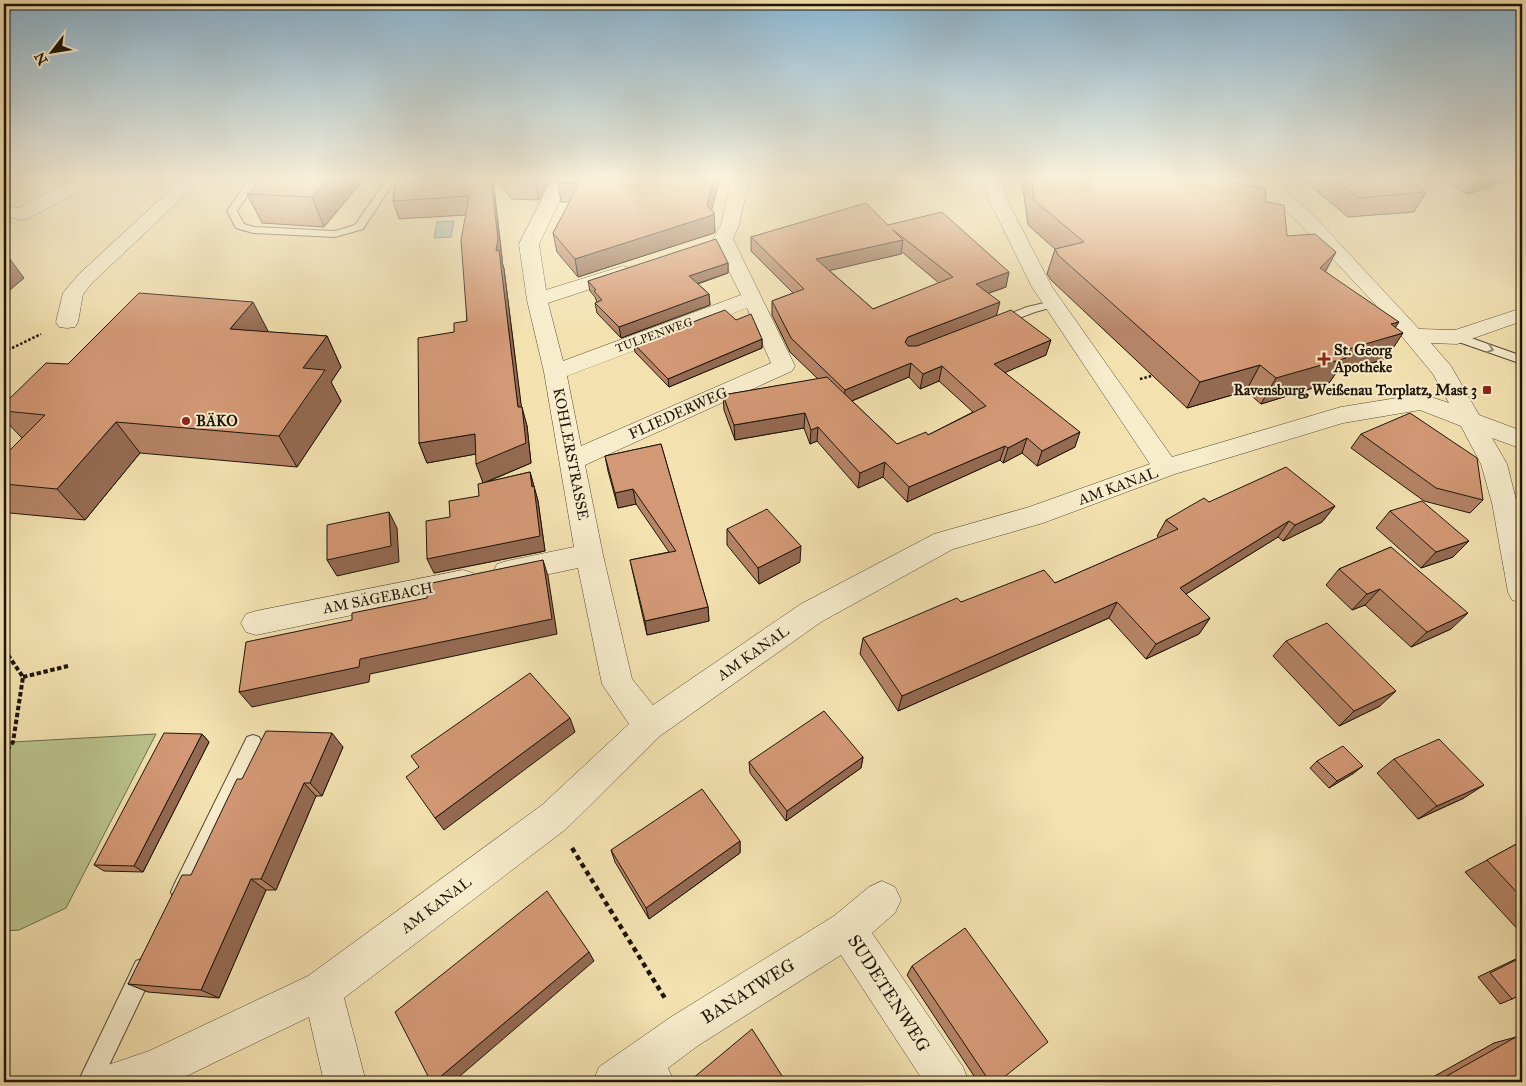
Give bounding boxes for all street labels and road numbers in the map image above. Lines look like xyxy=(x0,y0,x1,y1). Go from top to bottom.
street label: TULPENWEG xyxy=(614,314,695,355)
street label: FLIEDERWEG xyxy=(626,383,730,443)
street label: KOHLERSTRASSE xyxy=(549,386,593,522)
street label: AM KANAL xyxy=(1075,463,1160,509)
street label: AM SÄGEBACH xyxy=(320,579,435,618)
street label: AM KANAL xyxy=(713,622,792,685)
street label: AM KANAL xyxy=(397,873,475,938)
street label: SUDETENWEG xyxy=(843,930,935,1056)
street label: BANATWEG xyxy=(697,954,799,1028)

